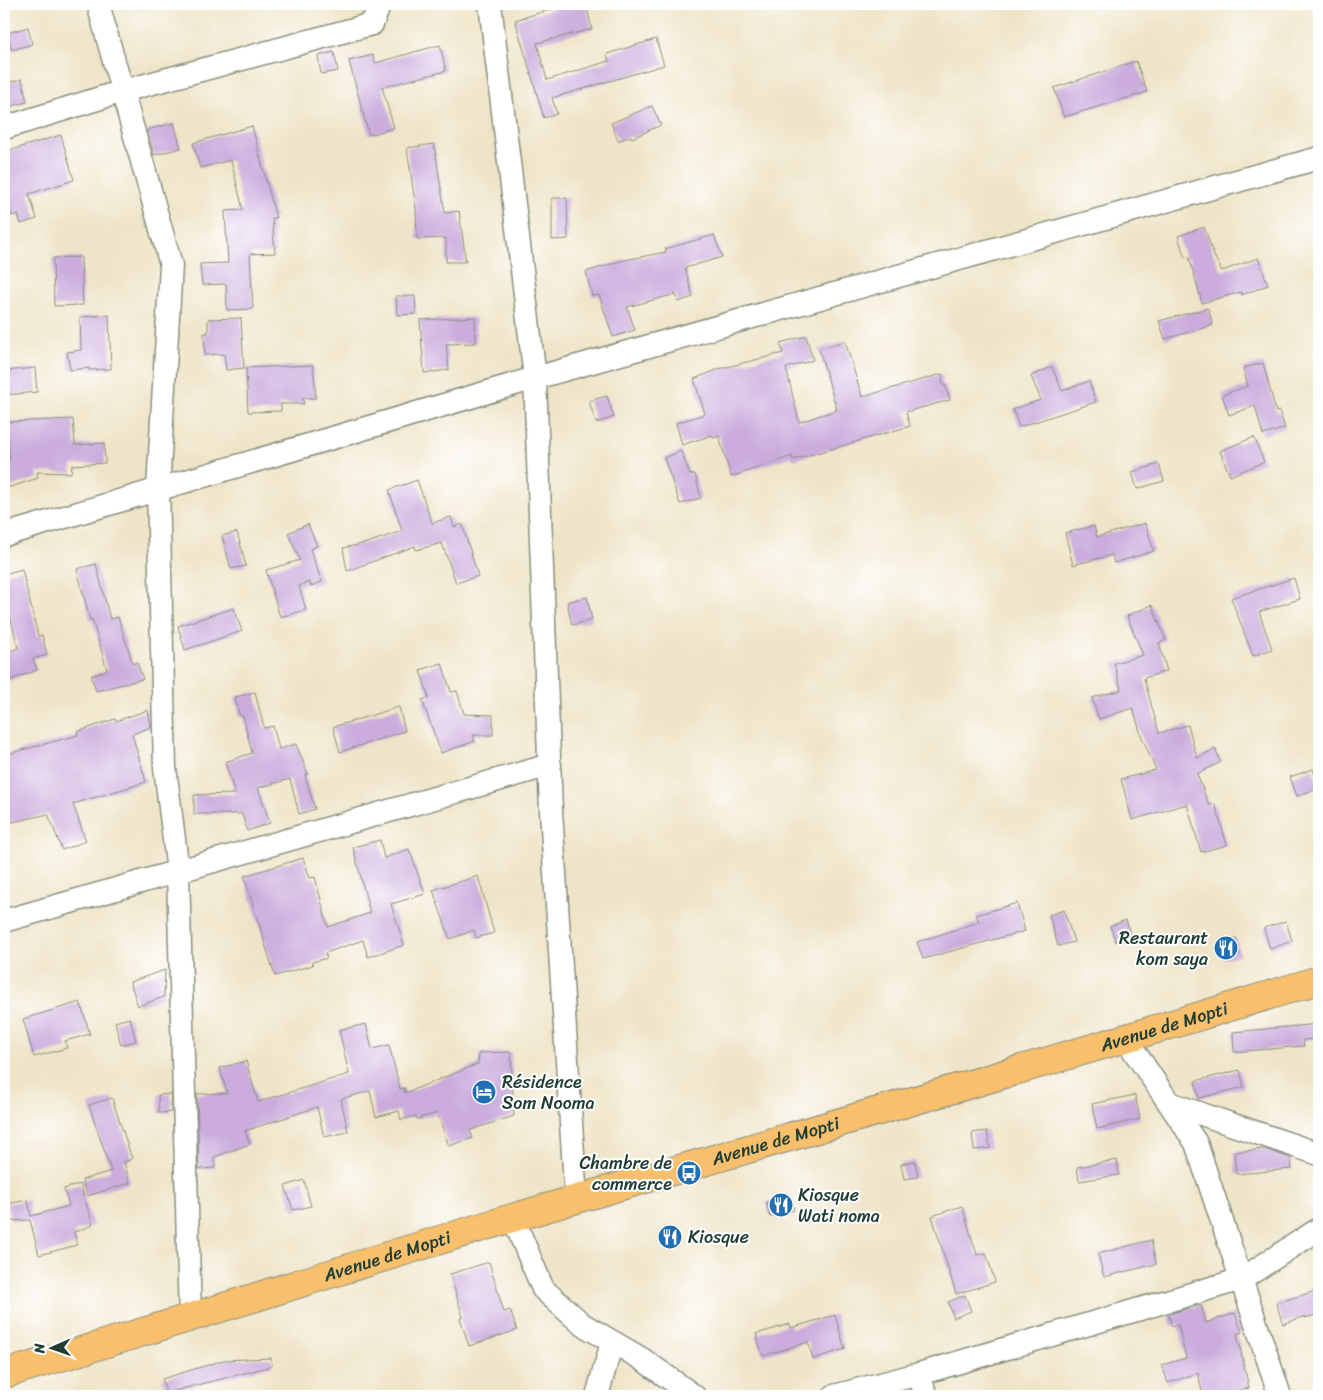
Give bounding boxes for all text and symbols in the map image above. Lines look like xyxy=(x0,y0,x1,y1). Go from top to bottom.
place label: Restaurant kom saya xyxy=(1119,922,1208,975)
restaurant icon: Restaurant kom saya xyxy=(1213,935,1239,961)
street label: Avenue de Mopti xyxy=(1095,992,1233,1061)
place label: Résidence Som Nooma xyxy=(502,1066,595,1119)
hotel icon: Résidence Som Nooma xyxy=(471,1079,497,1105)
street label: Avenue de Mopti xyxy=(707,1107,844,1175)
place label: Chambre de commerce xyxy=(579,1147,672,1200)
bus stop icon: Chambre de commerce xyxy=(676,1160,702,1186)
place label: Kiosque Wati noma xyxy=(798,1179,880,1232)
restaurant icon: Kiosque Wati noma xyxy=(768,1192,794,1218)
street label: Avenue de Mopti xyxy=(319,1221,456,1291)
place label: Kiosque xyxy=(688,1221,749,1253)
restaurant icon: Kiosque xyxy=(657,1224,683,1250)
north arrow xyxy=(28,1322,78,1372)
text: N xyxy=(27,1343,52,1355)

